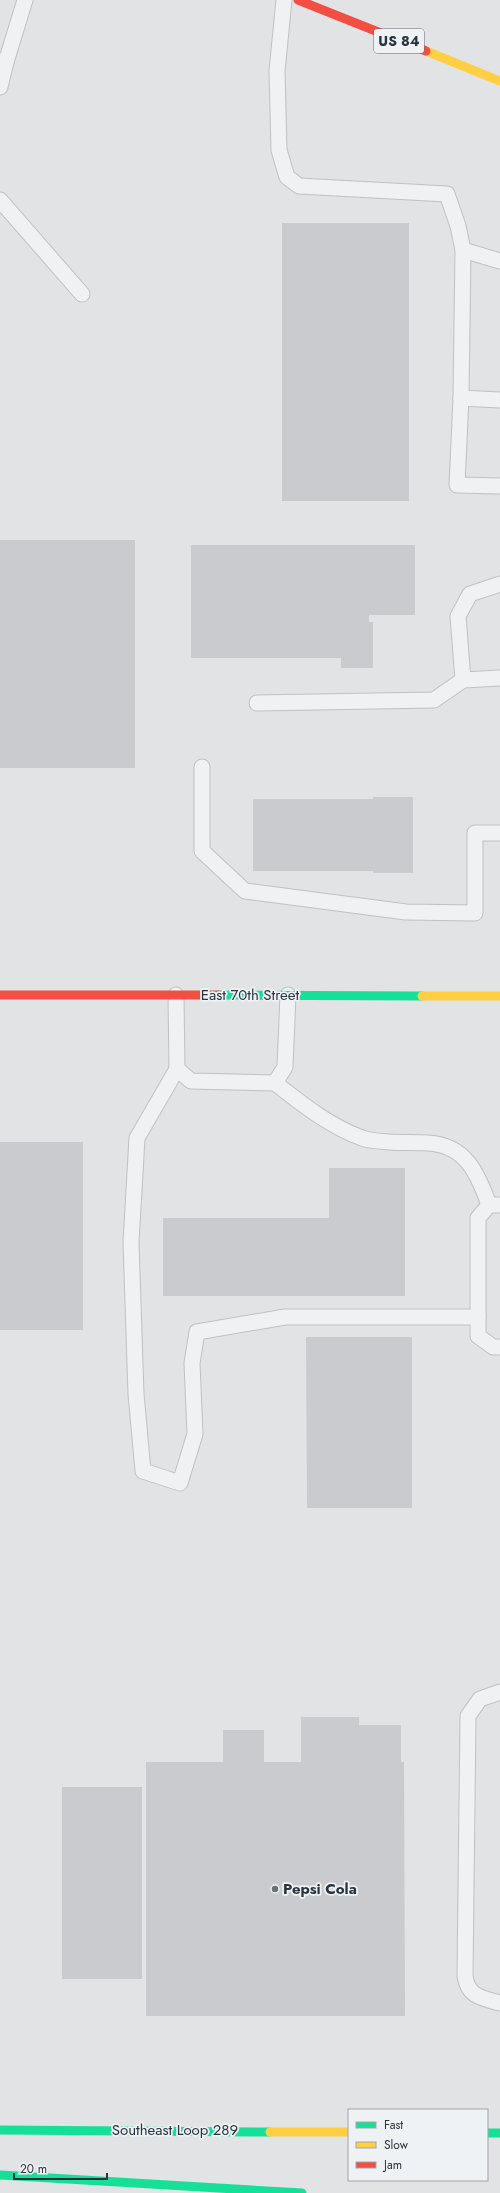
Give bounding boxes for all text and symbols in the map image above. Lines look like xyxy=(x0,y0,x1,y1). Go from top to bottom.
road number: US 84 xyxy=(374,29,424,53)
street label: East 70th Street xyxy=(201,984,300,1006)
place label: Pepsi Cola xyxy=(283,1878,357,1900)
marker: Pepsi Cola xyxy=(270,1884,280,1894)
legend xyxy=(348,2109,488,2181)
text: Fast xyxy=(384,2116,403,2134)
street label: Southeast Loop 289 xyxy=(112,2119,238,2141)
text: Slow xyxy=(384,2136,409,2154)
scale bar xyxy=(14,2155,107,2181)
text: Jam xyxy=(382,2156,402,2174)
text: 20 m xyxy=(20,2160,47,2178)

